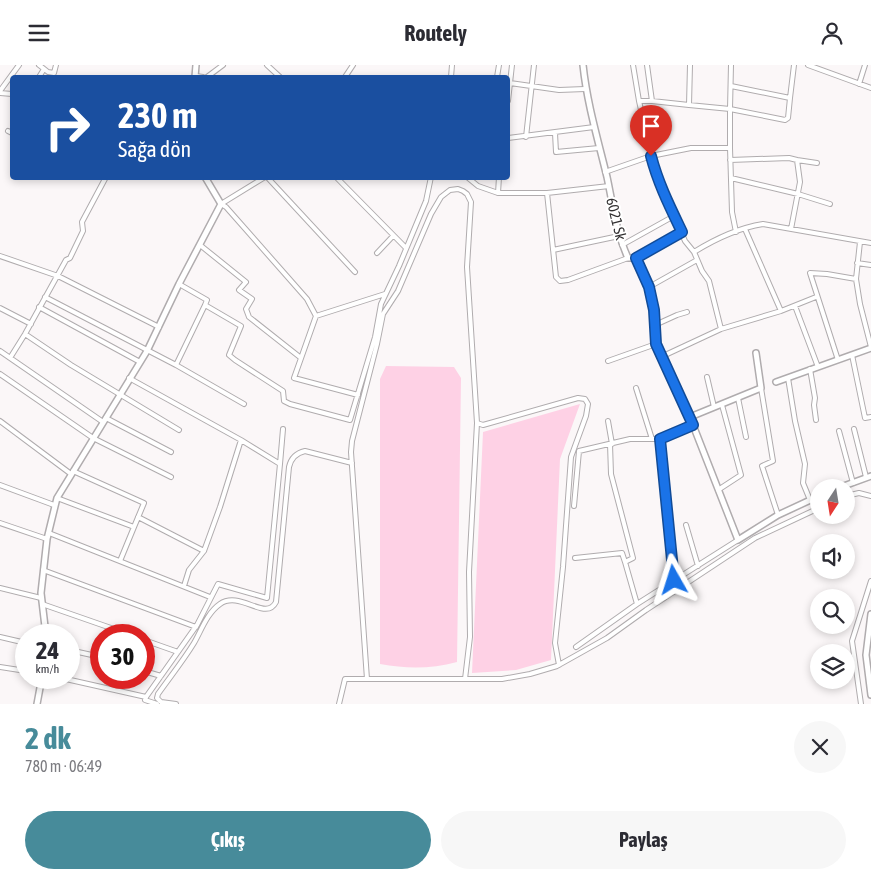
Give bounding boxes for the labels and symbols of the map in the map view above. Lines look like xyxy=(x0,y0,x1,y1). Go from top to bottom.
pin xyxy=(630,105,672,156)
street label: 6021 Sk xyxy=(603,196,630,242)
north arrow xyxy=(810,479,855,524)
position arrow xyxy=(647,553,699,605)
speed limit sign: 30 xyxy=(90,624,155,689)

